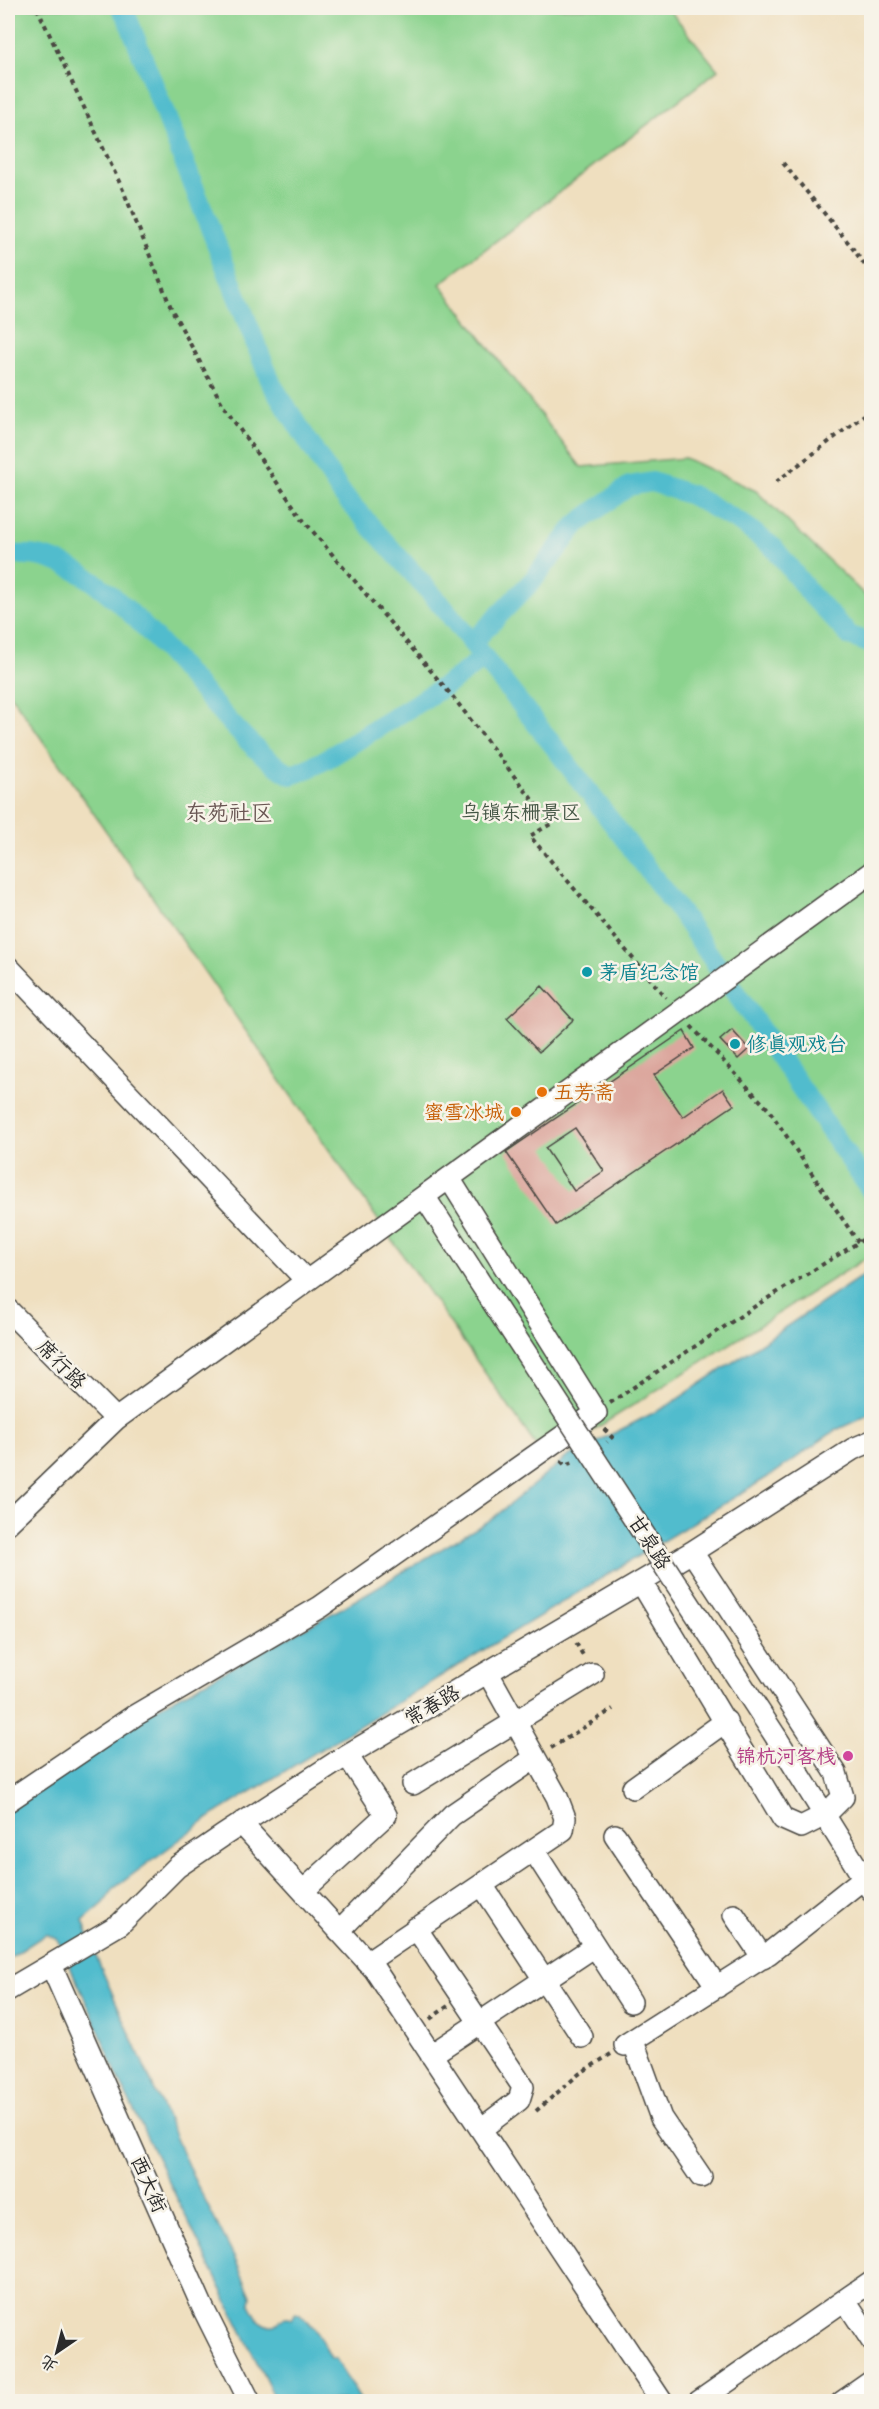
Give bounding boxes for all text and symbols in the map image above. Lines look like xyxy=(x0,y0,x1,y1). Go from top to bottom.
district label: 东苑社区 xyxy=(185,800,273,826)
park label: 乌镇东栅景区 xyxy=(461,801,581,824)
place label: 茅盾纪念馆 xyxy=(599,961,699,984)
marker: 茅盾纪念馆 xyxy=(580,965,594,979)
place label: 修真观戏台 xyxy=(747,1033,847,1056)
marker: 修真观戏台 xyxy=(728,1037,742,1051)
place label: 五芳斋 xyxy=(554,1081,614,1104)
marker: 五芳斋 xyxy=(535,1085,549,1099)
place label: 蜜雪冰城 xyxy=(424,1101,504,1124)
marker: 蜜雪冰城 xyxy=(509,1105,523,1119)
street label: 席行路 xyxy=(32,1335,92,1394)
street label: 甘泉路 xyxy=(624,1511,676,1575)
street label: 常春路 xyxy=(401,1680,465,1730)
place label: 锦杭河客栈 xyxy=(736,1745,836,1768)
marker: 锦杭河客栈 xyxy=(841,1749,855,1763)
street label: 西大街 xyxy=(126,2152,171,2216)
north arrow xyxy=(27,2322,87,2382)
text: 北 xyxy=(37,2352,61,2375)

